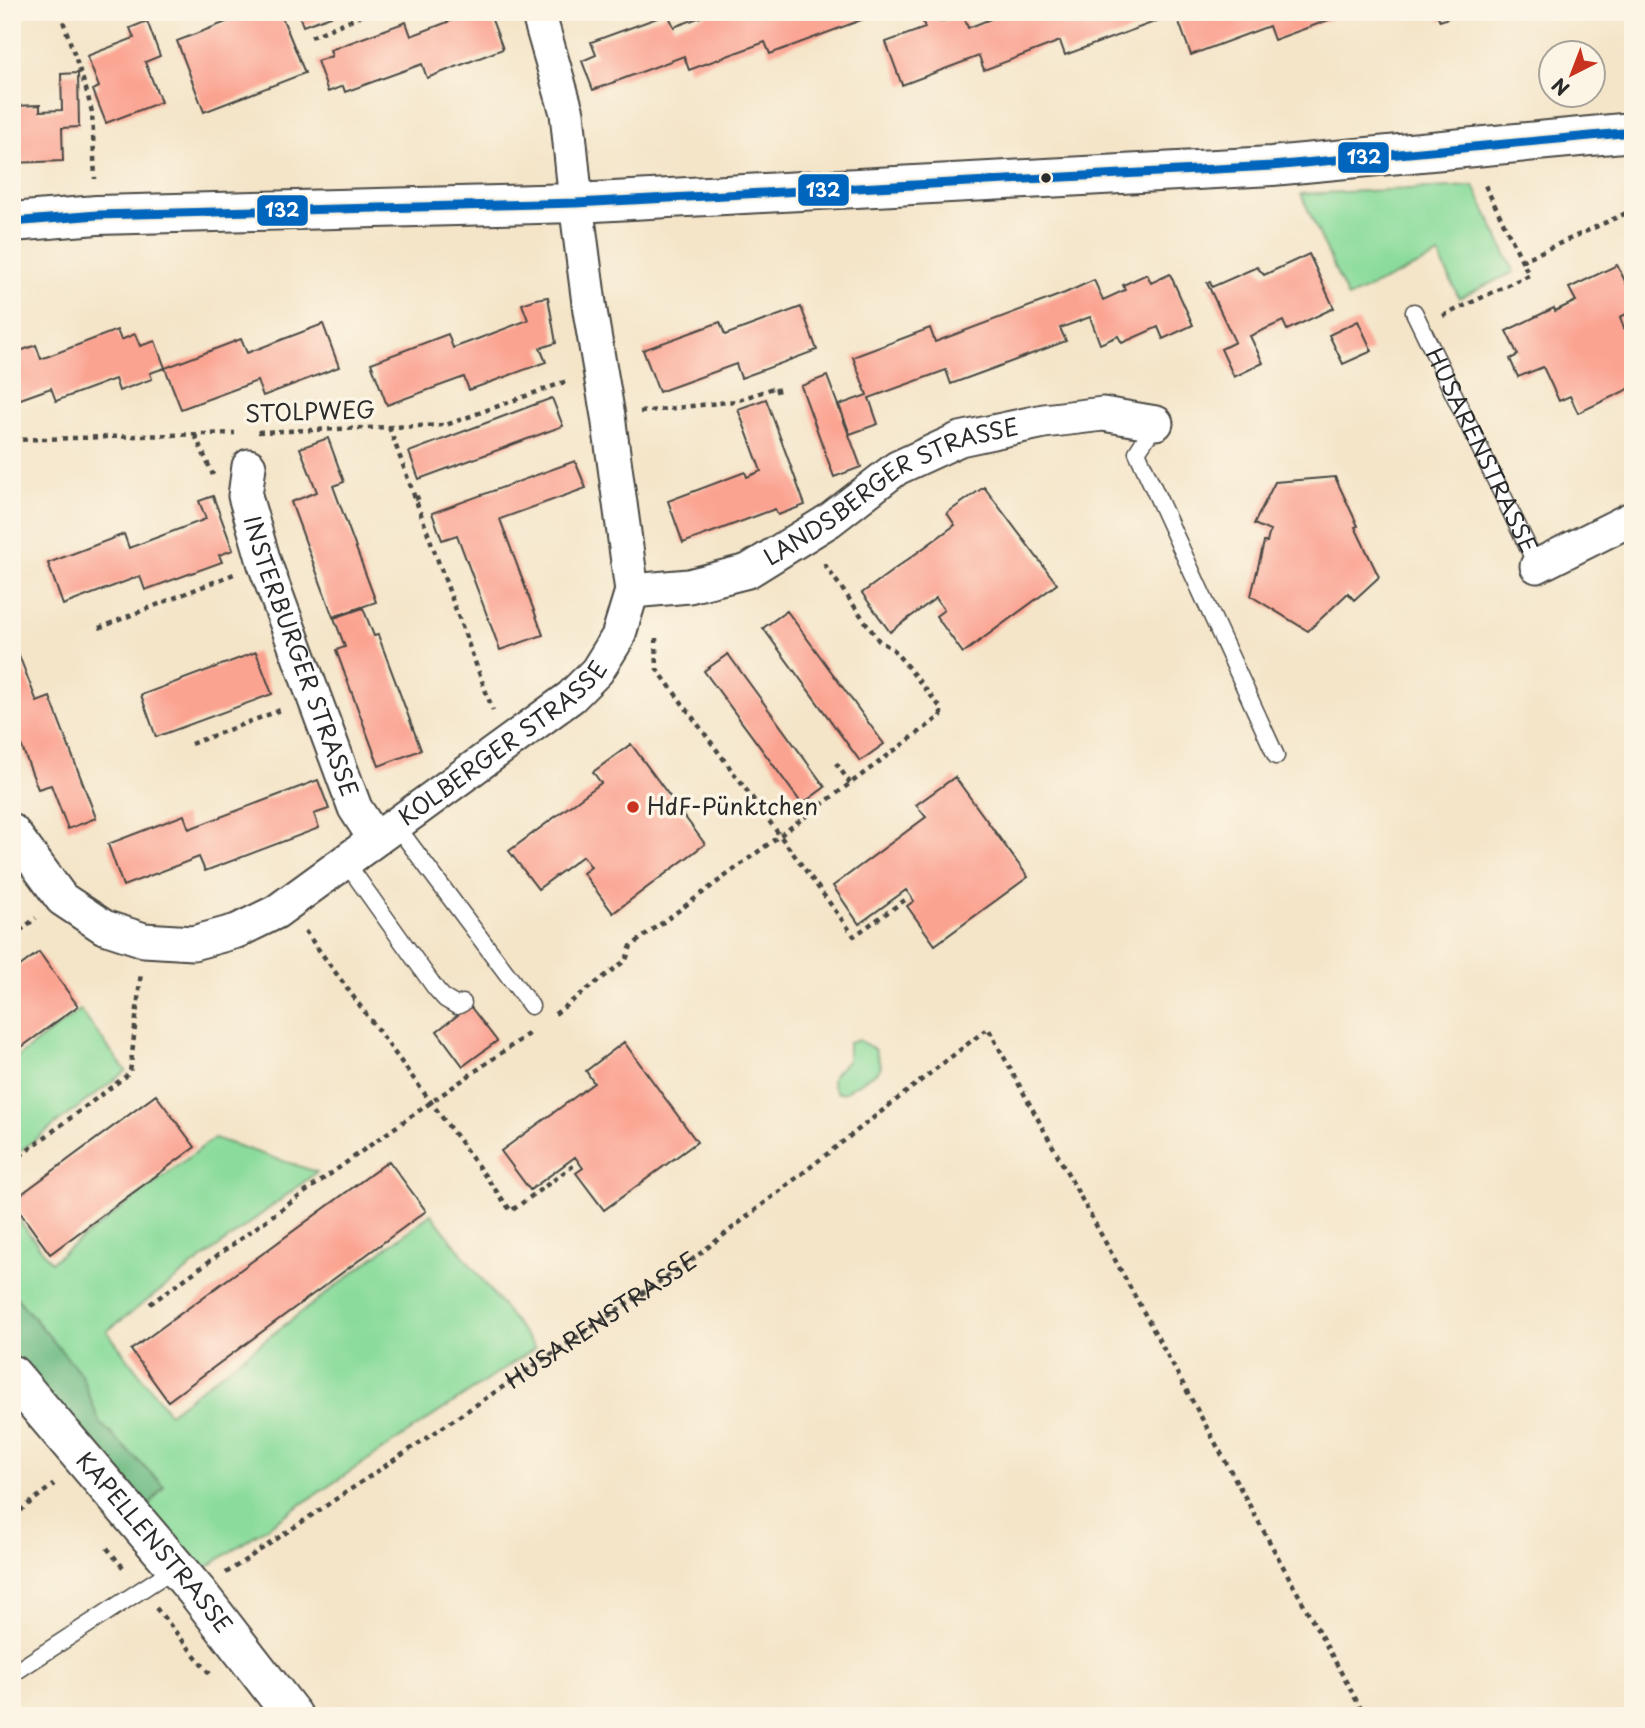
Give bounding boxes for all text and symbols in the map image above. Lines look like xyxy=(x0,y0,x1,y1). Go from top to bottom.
north arrow xyxy=(1536,38,1606,108)
text: N xyxy=(1545,72,1575,103)
line badge: 132 xyxy=(1337,141,1390,174)
text: 132 xyxy=(1347,142,1381,170)
unlabelled marker xyxy=(1039,171,1053,185)
line badge: 132 xyxy=(797,173,850,207)
text: 132 xyxy=(806,175,840,203)
line badge: 132 xyxy=(256,194,309,227)
text: 132 xyxy=(265,195,299,223)
street label: HUSARENSTRASSE xyxy=(1418,341,1547,559)
street label: STOLPWEG xyxy=(244,391,376,430)
street label: LANDSBERGER STRASSE xyxy=(756,408,1022,573)
street label: INSTERBURGER STRASSE xyxy=(236,511,368,801)
street label: KOLBERGER STRASSE xyxy=(390,653,615,833)
place label: HdF-Pünktchen xyxy=(647,788,818,823)
marker: HdF-Pünktchen xyxy=(625,799,641,815)
street label: HUSARENSTRASSE xyxy=(497,1242,703,1397)
street label: KAPELLENSTRASSE xyxy=(69,1444,242,1640)

